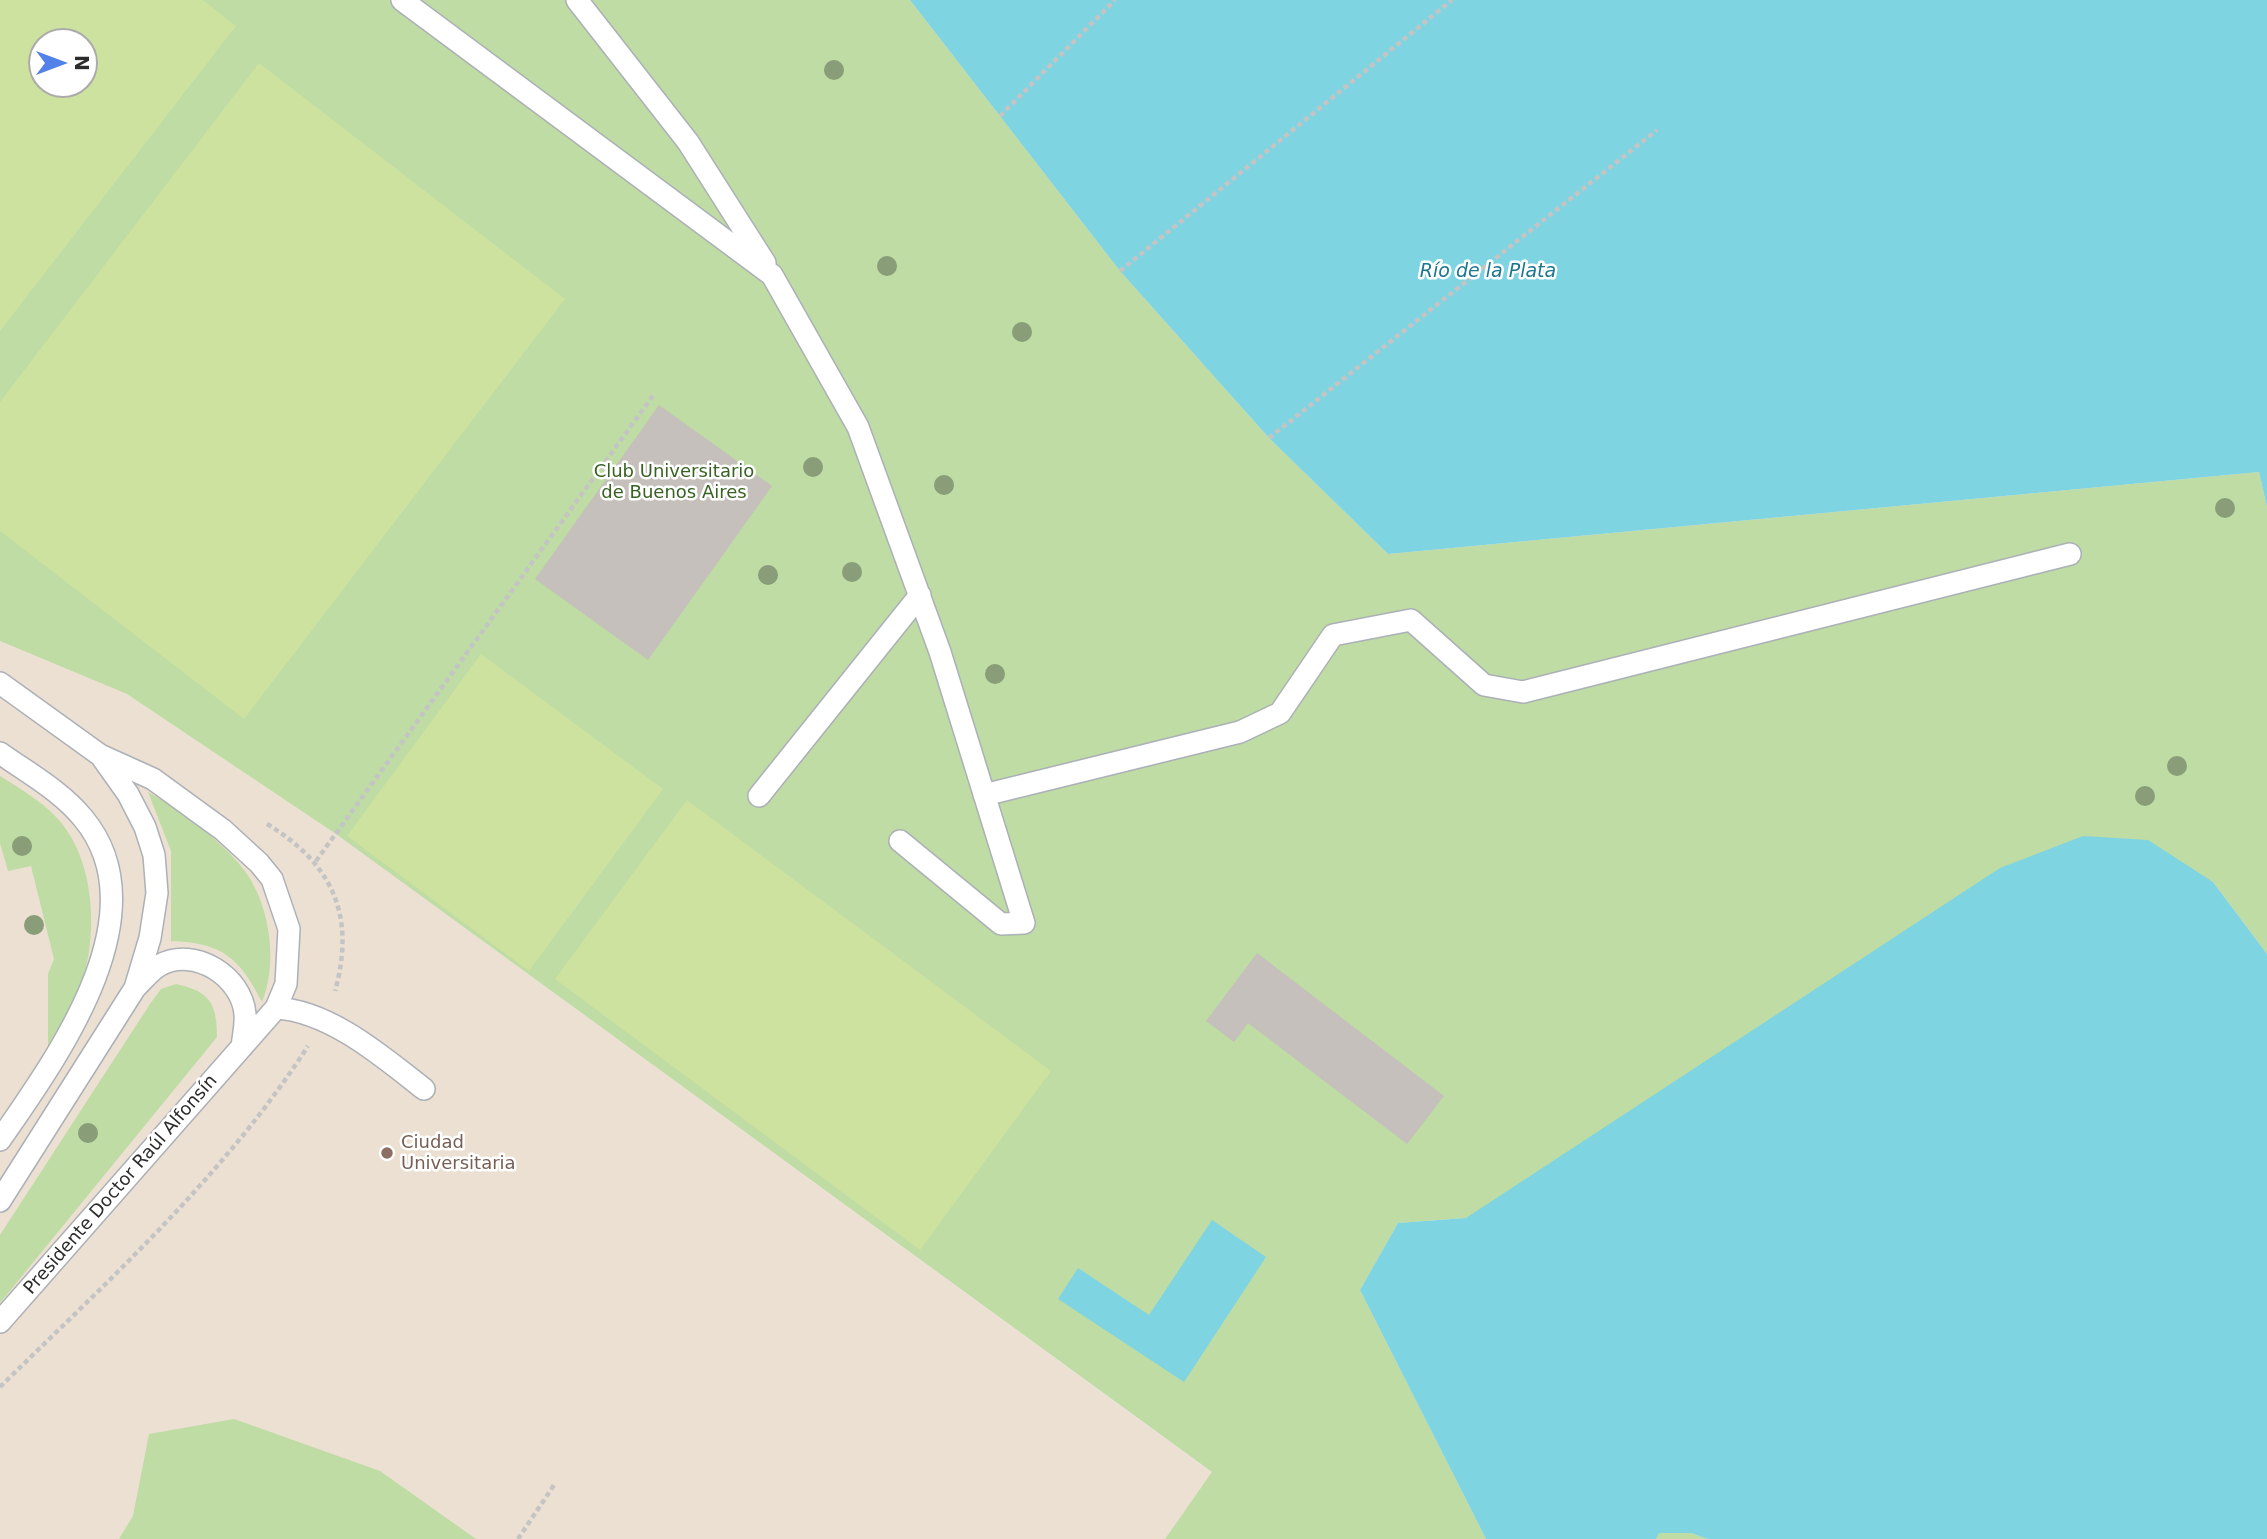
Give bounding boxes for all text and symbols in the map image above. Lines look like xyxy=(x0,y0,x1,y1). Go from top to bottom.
north arrow xyxy=(28,28,98,98)
text: N xyxy=(71,55,93,71)
water label: Río de la Plata xyxy=(1420,261,1556,283)
park label: Club Universitario de Buenos Aires xyxy=(594,461,754,504)
street label: Presidente Doctor Raúl Alfonsín xyxy=(20,1071,222,1299)
place label: Ciudad Universitaria xyxy=(401,1132,516,1174)
marker: Ciudad Universitaria xyxy=(379,1145,395,1161)

